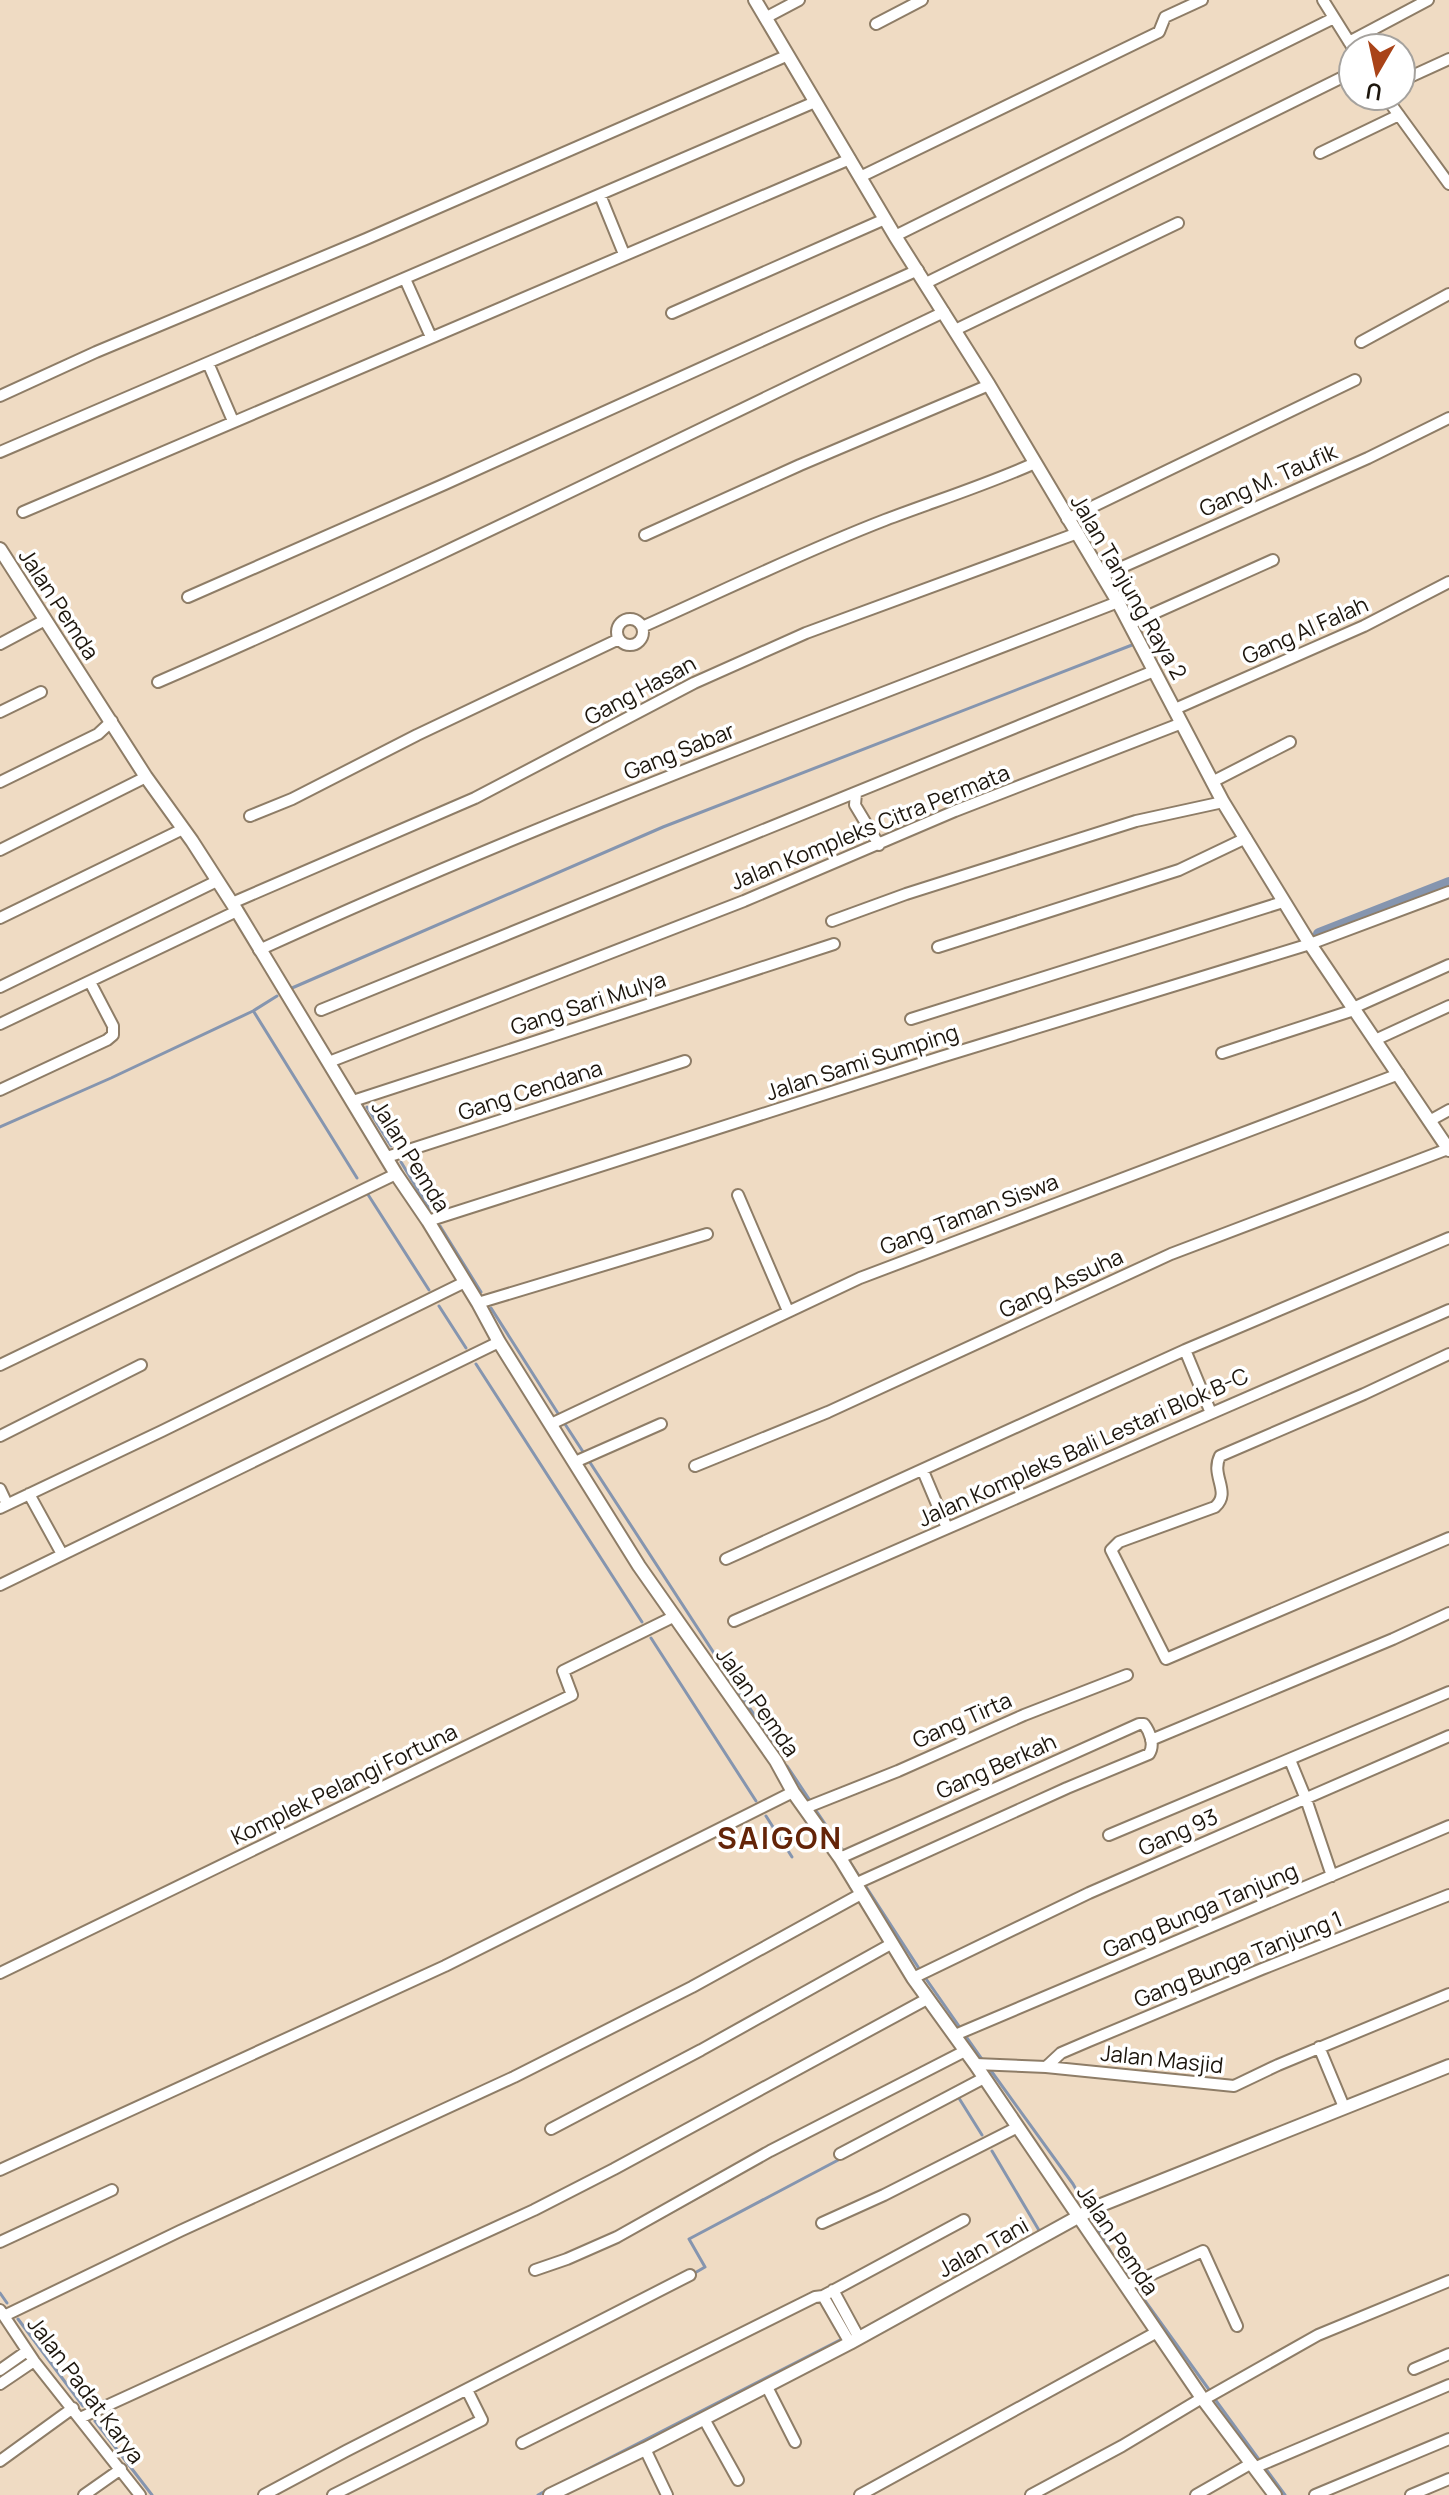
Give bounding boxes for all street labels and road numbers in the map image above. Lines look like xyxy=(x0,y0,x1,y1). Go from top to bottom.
street label: Gang M. Taufik xyxy=(1194,436,1343,524)
street label: Jalan Tanjung Raya 2 xyxy=(1064,489,1194,685)
street label: Jalan Pemda xyxy=(12,543,106,665)
street label: Gang Al Falah xyxy=(1237,589,1373,671)
street label: Gang Hasan xyxy=(579,648,701,732)
street label: Gang Sabar xyxy=(619,715,739,787)
street label: Jalan Kompleks Citra Permata xyxy=(726,757,1014,897)
street label: Gang Sari Mulya xyxy=(507,964,669,1042)
street label: Jalan Sami Sumping xyxy=(762,1017,962,1107)
street label: Gang Cendana xyxy=(454,1053,606,1127)
street label: Jalan Pemda xyxy=(365,1094,457,1218)
street label: Gang Taman Siswa xyxy=(876,1166,1062,1262)
street label: Gang Assuha xyxy=(994,1241,1128,1325)
street label: Jalan Kompleks Bali Lestari Blok B-C xyxy=(913,1360,1253,1534)
street label: Jalan Pemda xyxy=(709,1641,807,1763)
street label: Gang Tirta xyxy=(908,1685,1016,1755)
street label: Komplek Pelangi Fortuna xyxy=(226,1716,462,1852)
street label: Gang Berkah xyxy=(931,1726,1061,1806)
street label: Gang 93 xyxy=(1134,1801,1222,1863)
street label: Gang Bunga Tanjung xyxy=(1098,1855,1302,1965)
street label: Gang Bunga Tanjung 1 xyxy=(1129,1904,1347,2014)
street label: Jalan Masjid xyxy=(1099,2038,1225,2080)
street label: Jalan Pemda xyxy=(1070,2179,1166,2301)
street label: Jalan Tani xyxy=(932,2210,1034,2284)
street label: Jalan Padat Karya xyxy=(21,2310,151,2470)

